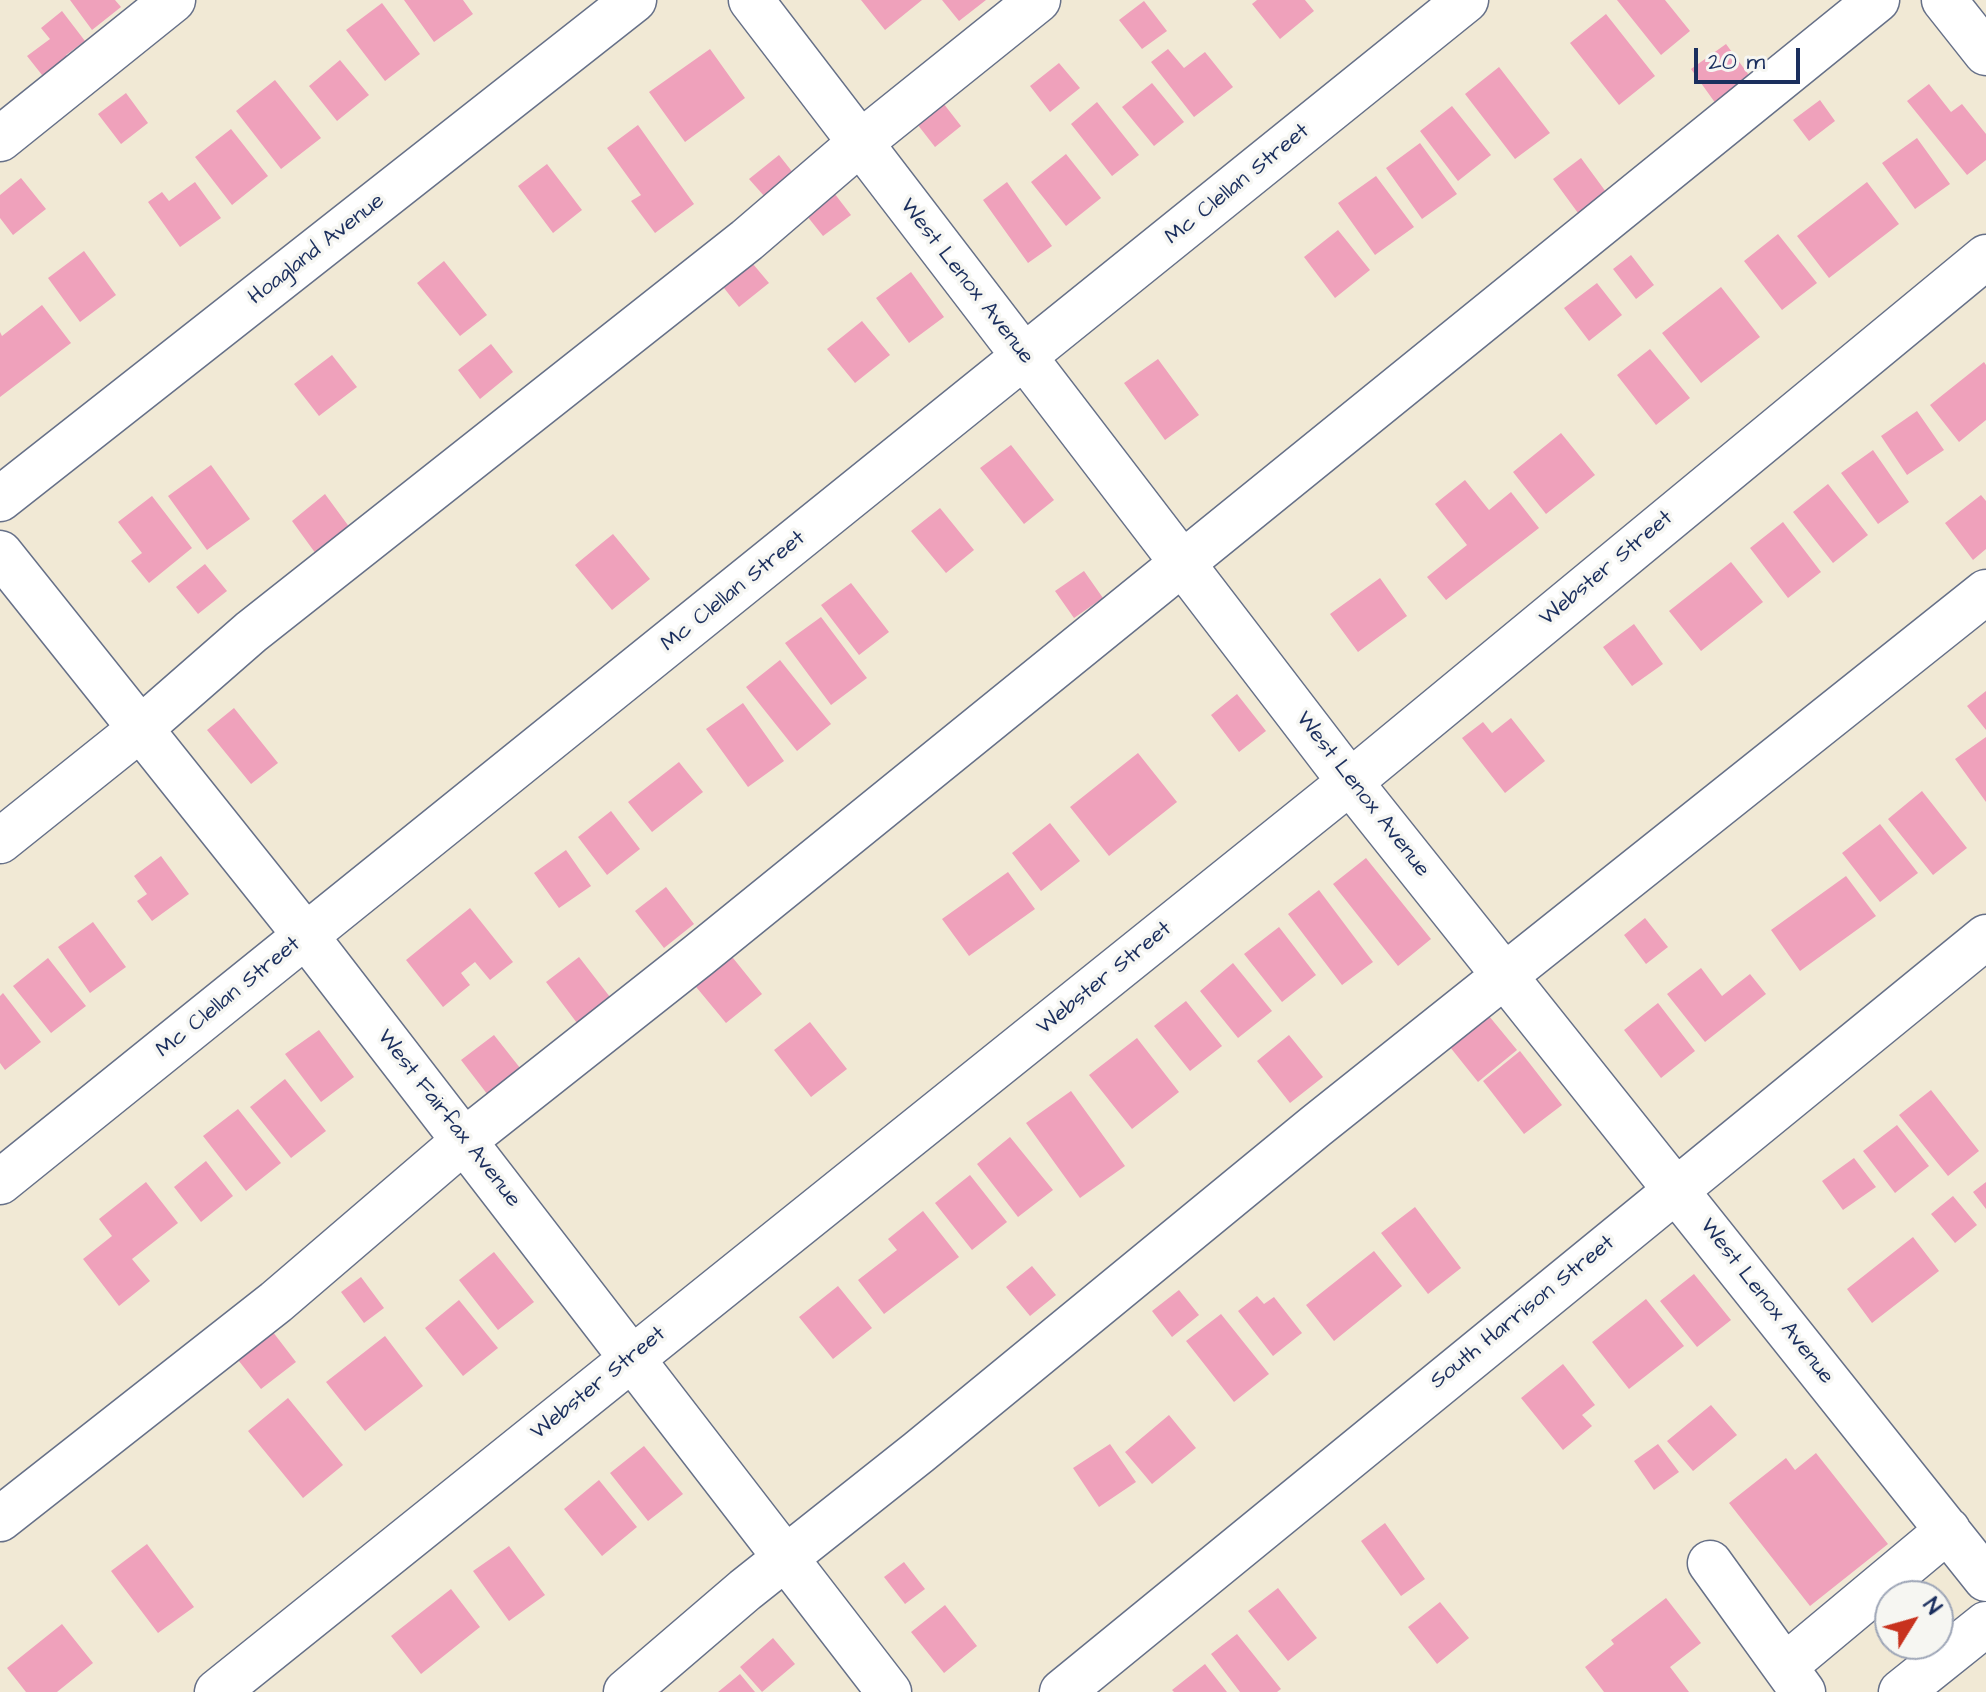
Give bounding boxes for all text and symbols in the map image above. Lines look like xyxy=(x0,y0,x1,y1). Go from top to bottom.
scale bar xyxy=(1698,32,1804,82)
text: 20 m xyxy=(1708,45,1765,79)
street label: Mc Clellan Street xyxy=(1161,119,1315,251)
street label: Hoagland Avenue xyxy=(244,189,390,311)
street label: West Lenox Avenue xyxy=(893,194,1039,370)
street label: Webster Street xyxy=(1535,506,1679,632)
street label: Mc Clellan Street xyxy=(657,526,811,658)
street label: West Lenox Avenue xyxy=(1289,707,1435,883)
street label: Webster Street xyxy=(1032,917,1178,1041)
street label: Mc Clellan Street xyxy=(152,932,306,1064)
street label: West Fairfax Avenue xyxy=(370,1025,526,1213)
street label: West Lenox Avenue xyxy=(1693,1214,1839,1390)
street label: South Harrison Street xyxy=(1426,1231,1620,1395)
street label: Webster Street xyxy=(526,1322,672,1446)
north arrow xyxy=(1874,1580,1954,1660)
text: N xyxy=(1915,1592,1948,1621)

